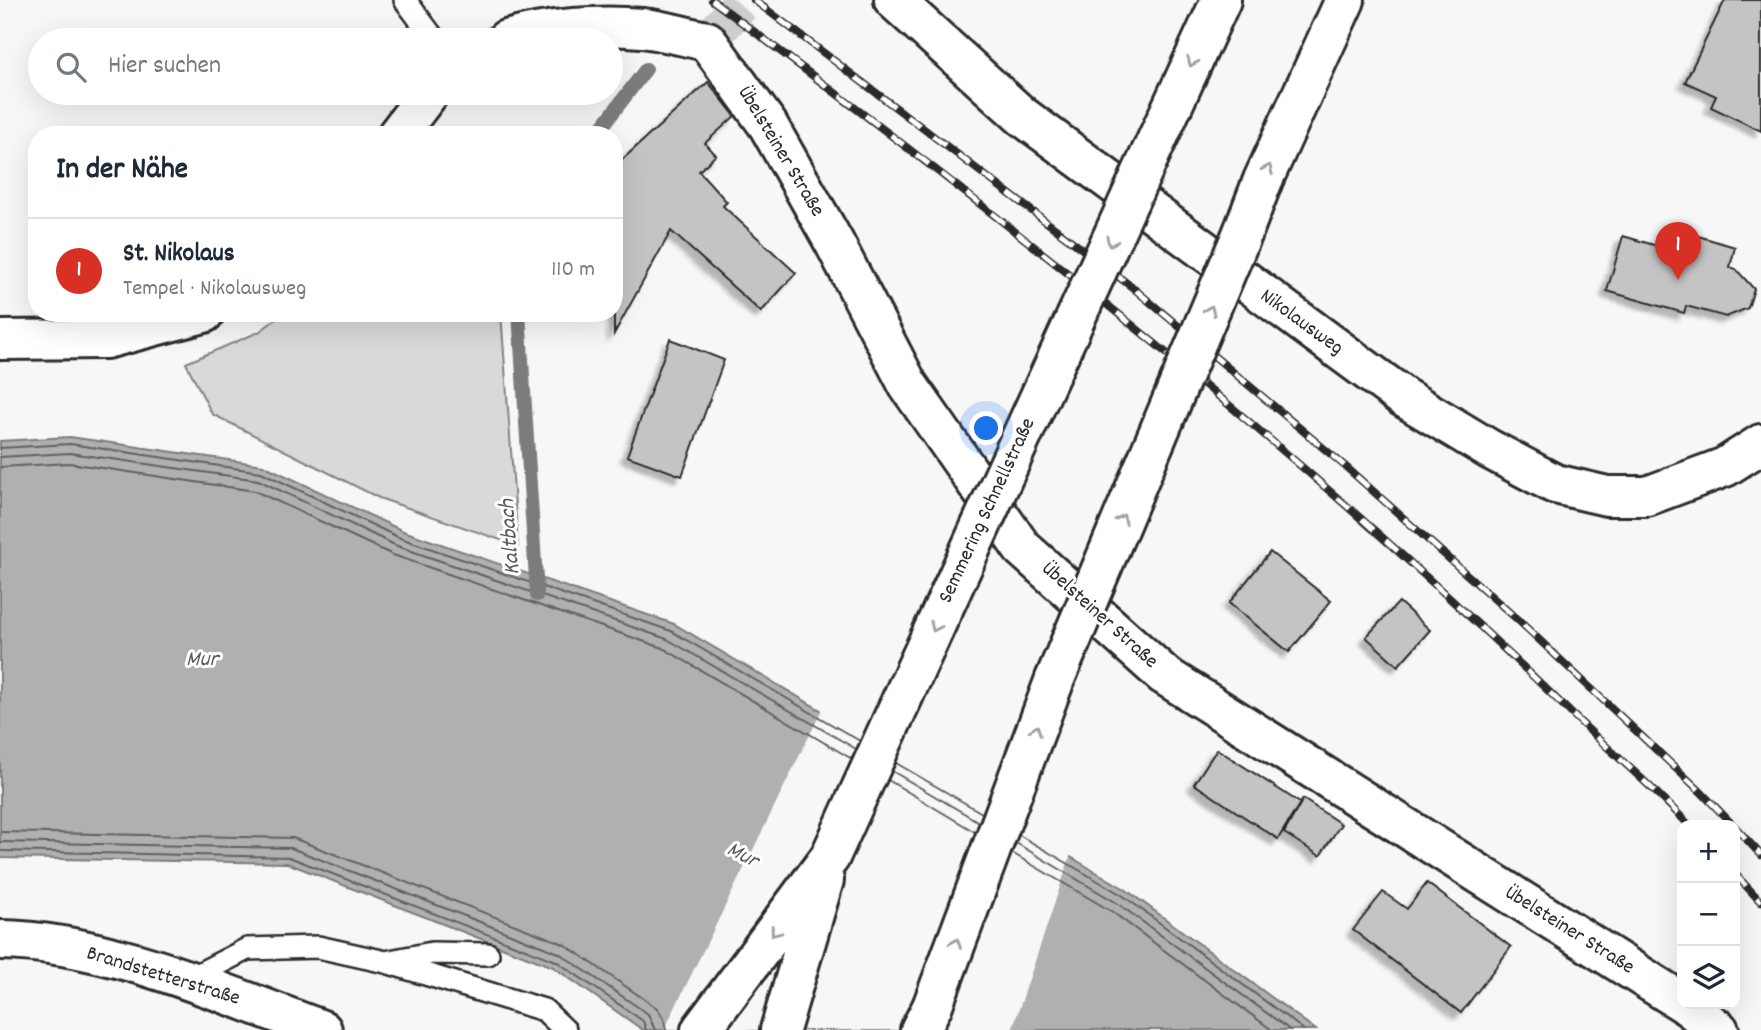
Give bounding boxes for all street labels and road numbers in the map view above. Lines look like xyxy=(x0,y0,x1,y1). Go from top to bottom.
street label: Übelsteiner Straße xyxy=(729,81,831,223)
street label: Nikolausweg xyxy=(1253,282,1349,364)
street label: Semmering Schnellstraße xyxy=(932,413,1044,609)
street label: Übelsteiner Straße xyxy=(1034,555,1164,677)
street label: Übelsteiner Straße xyxy=(1498,879,1640,983)
street label: Brandstetterstraße xyxy=(83,939,243,1015)

